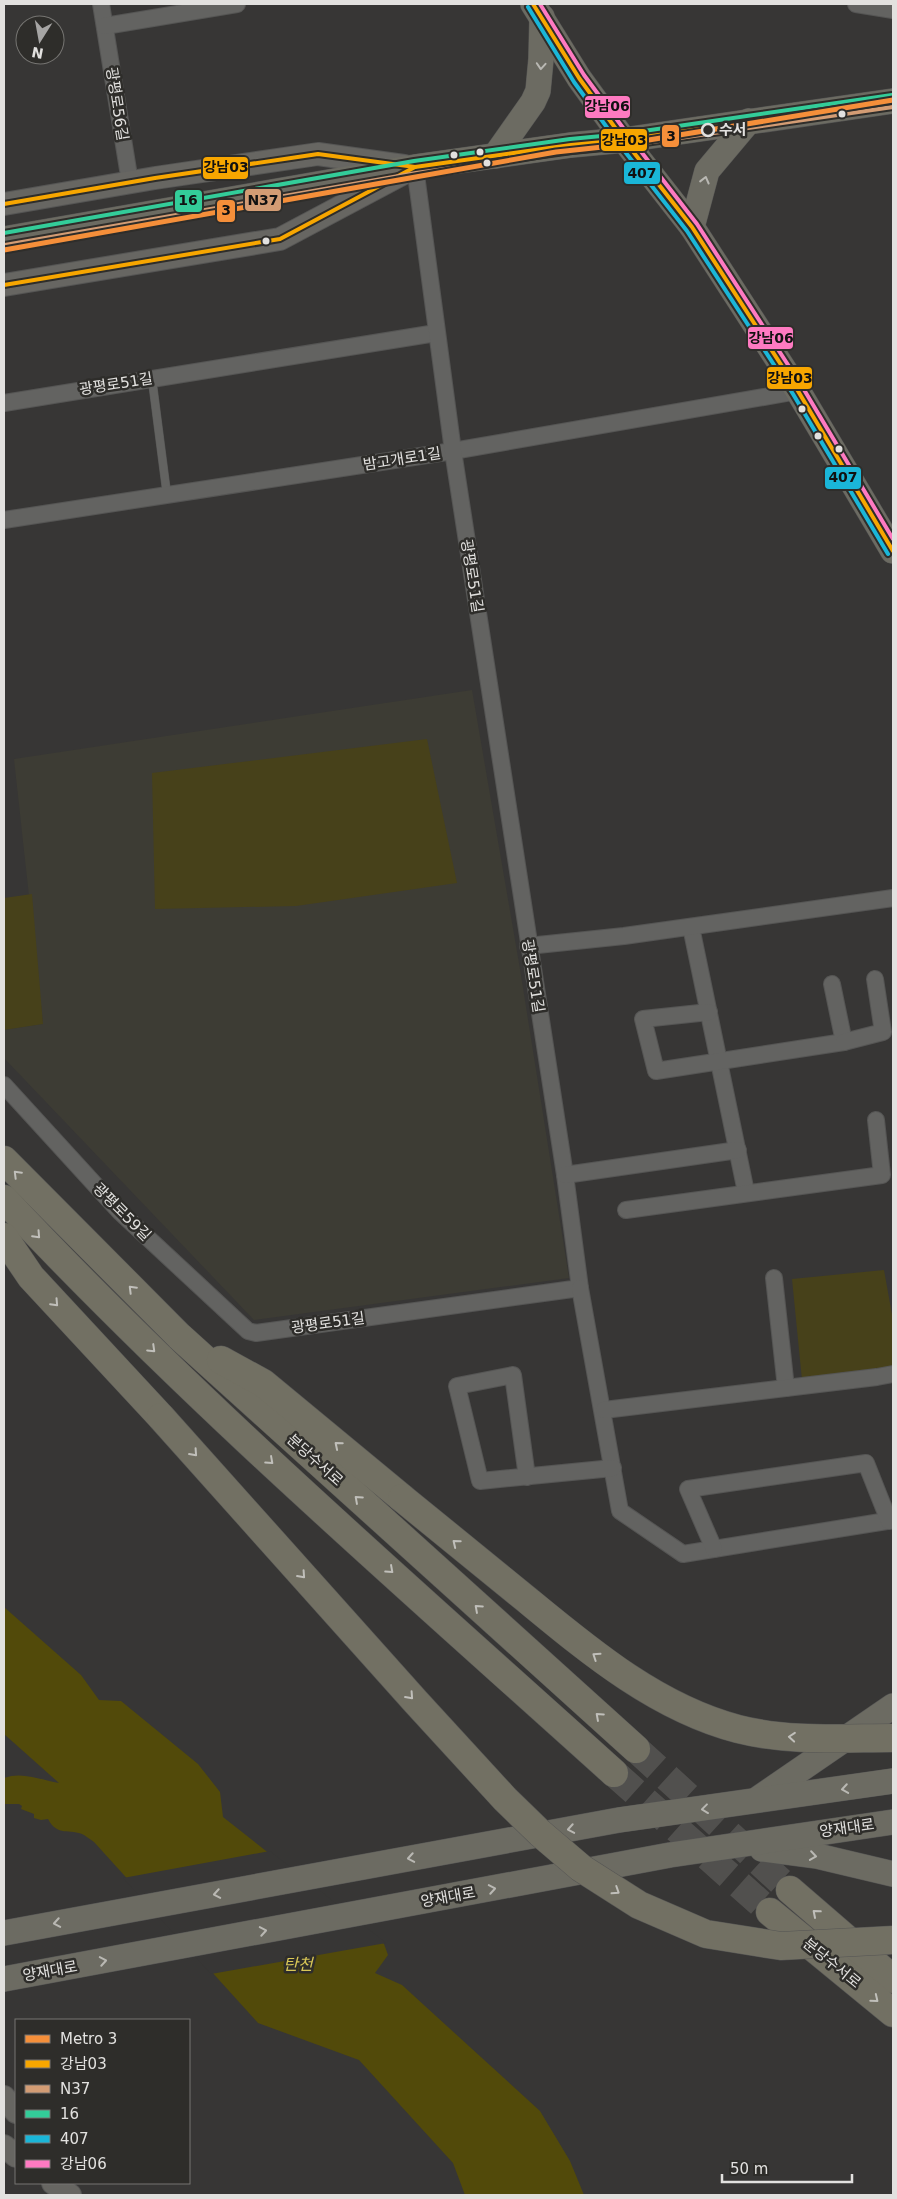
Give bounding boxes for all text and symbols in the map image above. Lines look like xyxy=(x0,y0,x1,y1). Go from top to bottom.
north arrow xyxy=(15,15,65,65)
text: N xyxy=(30,44,45,62)
one-way arrow xyxy=(535,62,546,70)
street label: 광평로56길 xyxy=(102,66,132,142)
line badge: 강남06 xyxy=(584,95,631,119)
text: 강남06 xyxy=(584,98,630,114)
unlabelled marker xyxy=(837,109,847,119)
place label: 수서 xyxy=(719,121,747,139)
marker: 수서 xyxy=(701,123,715,137)
line badge: 3 xyxy=(661,124,680,148)
line badge: 강남03 xyxy=(600,128,648,152)
text: 3 xyxy=(666,128,676,144)
text: 강남03 xyxy=(601,132,647,148)
unlabelled marker xyxy=(475,147,485,157)
unlabelled marker xyxy=(449,150,459,160)
line badge: 강남03 xyxy=(202,156,249,180)
unlabelled marker xyxy=(482,158,492,168)
text: 강남03 xyxy=(203,159,249,175)
line badge: 407 xyxy=(623,161,661,185)
text: 407 xyxy=(627,165,657,181)
one-way arrow xyxy=(699,175,710,184)
line badge: N37 xyxy=(244,188,282,212)
line badge: 16 xyxy=(174,189,203,213)
text: 16 xyxy=(178,192,198,208)
text: N37 xyxy=(247,192,279,208)
line badge: 3 xyxy=(216,199,236,223)
text: 3 xyxy=(221,202,231,218)
unlabelled marker xyxy=(261,236,271,246)
line badge: 강남06 xyxy=(747,326,794,350)
text: 강남06 xyxy=(748,330,794,346)
line badge: 강남03 xyxy=(766,366,813,390)
street label: 광평로51길 xyxy=(78,369,154,399)
text: 강남03 xyxy=(767,370,813,386)
unlabelled marker xyxy=(797,404,807,414)
unlabelled marker xyxy=(813,431,823,441)
street label: 밤고개로1길 xyxy=(362,444,442,474)
unlabelled marker xyxy=(834,444,844,454)
line badge: 407 xyxy=(824,466,862,490)
text: 407 xyxy=(828,469,858,485)
street label: 광평로51길 xyxy=(457,538,487,614)
street label: 광평로51길 xyxy=(518,938,548,1014)
one-way arrow xyxy=(14,1171,23,1180)
street label: 광평로59길 xyxy=(89,1179,155,1245)
one-way arrow xyxy=(31,1229,40,1238)
one-way arrow xyxy=(129,1286,138,1295)
one-way arrow xyxy=(49,1297,58,1306)
street label: 광평로51길 xyxy=(290,1309,366,1337)
one-way arrow xyxy=(147,1343,156,1352)
street label: 분당수서로 xyxy=(283,1430,347,1490)
one-way arrow xyxy=(335,1442,344,1451)
one-way arrow xyxy=(188,1448,197,1457)
one-way arrow xyxy=(264,1456,273,1465)
one-way arrow xyxy=(354,1496,363,1505)
one-way arrow xyxy=(453,1539,462,1548)
one-way arrow xyxy=(385,1565,394,1574)
one-way arrow xyxy=(296,1569,305,1578)
one-way arrow xyxy=(475,1604,484,1613)
one-way arrow xyxy=(593,1653,602,1662)
one-way arrow xyxy=(404,1690,413,1699)
one-way arrow xyxy=(596,1713,605,1722)
one-way arrow xyxy=(788,1732,796,1743)
one-way arrow xyxy=(841,1783,849,1793)
one-way arrow xyxy=(700,1803,708,1814)
street label: 양재대로 xyxy=(818,1815,876,1841)
one-way arrow xyxy=(567,1823,575,1833)
one-way arrow xyxy=(809,1850,818,1860)
one-way arrow xyxy=(407,1853,416,1863)
street label: 양재대로 xyxy=(419,1883,477,1911)
one-way arrow xyxy=(487,1884,496,1895)
one-way arrow xyxy=(611,1884,620,1894)
one-way arrow xyxy=(213,1888,221,1898)
one-way arrow xyxy=(813,1910,822,1919)
one-way arrow xyxy=(53,1918,62,1928)
one-way arrow xyxy=(259,1927,267,1937)
street label: 분당수서로 xyxy=(800,1934,864,1992)
water label: 탄천 xyxy=(283,1955,315,1974)
one-way arrow xyxy=(99,1956,108,1966)
street label: 양재대로 xyxy=(21,1957,79,1985)
one-way arrow xyxy=(870,1993,879,2002)
legend xyxy=(15,2019,190,2184)
text: Metro 3 xyxy=(60,2030,117,2048)
text: 강남03 xyxy=(60,2055,107,2073)
text: N37 xyxy=(60,2080,90,2098)
text: 16 xyxy=(60,2105,79,2123)
text: 407 xyxy=(60,2130,89,2148)
scale bar xyxy=(722,2152,852,2184)
text: 강남06 xyxy=(60,2155,107,2173)
text: 50 m xyxy=(730,2160,768,2178)

